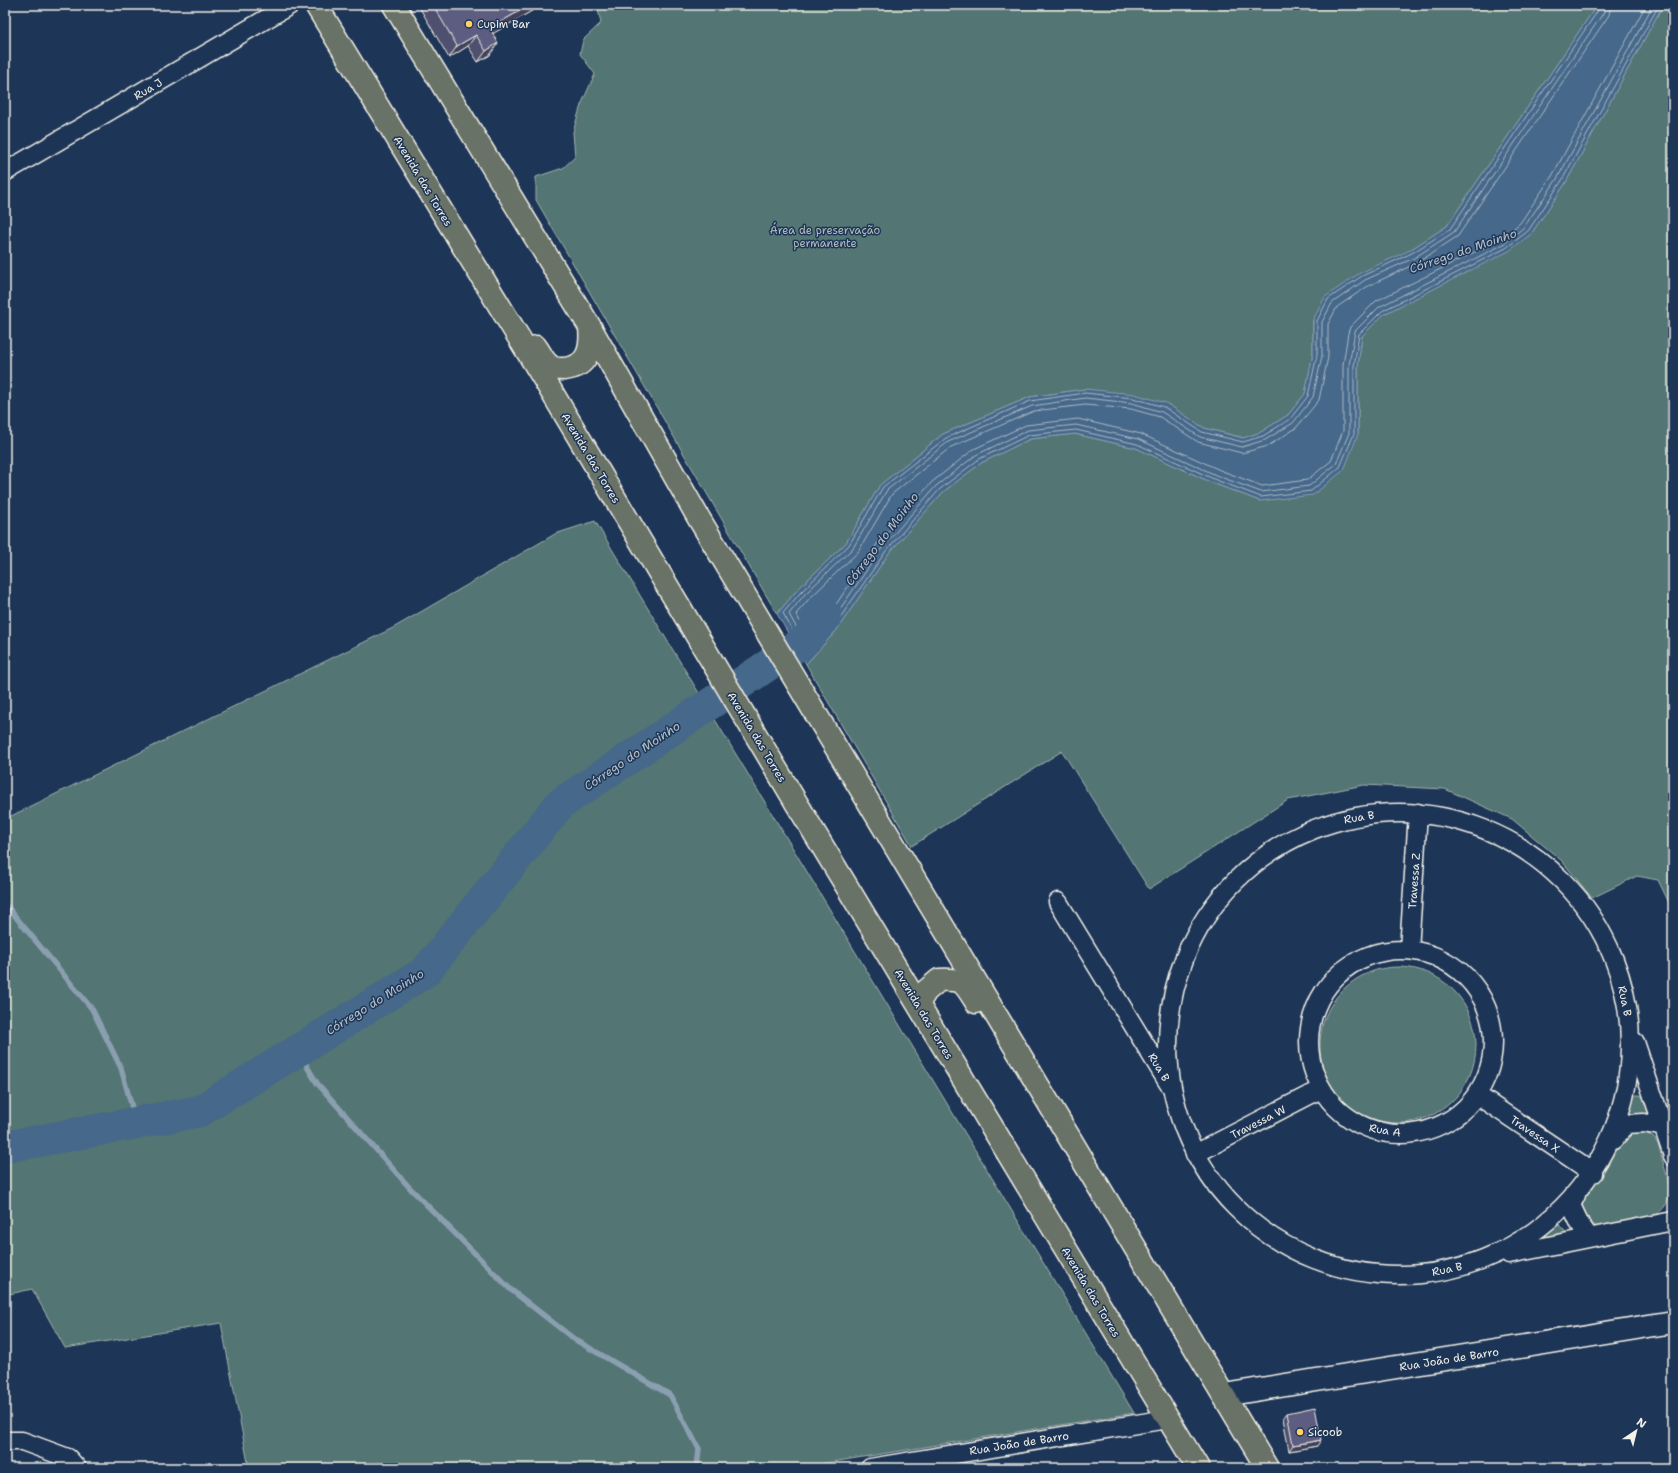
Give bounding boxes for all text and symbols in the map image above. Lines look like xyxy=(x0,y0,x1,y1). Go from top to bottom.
place label: Cupim Bar xyxy=(477,17,530,32)
marker: Cupim Bar xyxy=(464,19,474,29)
street label: Rua J xyxy=(131,75,166,104)
street label: Avenida das Torres xyxy=(390,133,455,229)
park label: Área de preservação permanente xyxy=(770,222,880,251)
water label: Córrego do Moinho xyxy=(1407,225,1519,277)
street label: Avenida das Torres xyxy=(558,410,623,506)
water label: Córrego do Moinho xyxy=(842,489,922,589)
street label: Avenida das Torres xyxy=(724,689,789,785)
water label: Córrego do Moinho xyxy=(581,718,683,794)
street label: Rua B xyxy=(1343,807,1376,828)
street label: Travessa Z xyxy=(1405,852,1424,910)
water label: Córrego do Moinho xyxy=(323,965,427,1039)
street label: Avenida das Torres xyxy=(891,966,956,1062)
street label: Rua B xyxy=(1614,985,1635,1018)
street label: Rua B xyxy=(1144,1050,1173,1085)
street label: Travessa W xyxy=(1228,1102,1289,1143)
street label: Travessa X xyxy=(1507,1112,1562,1156)
street label: Rua A xyxy=(1368,1120,1402,1141)
street label: Avenida das Torres xyxy=(1058,1244,1123,1340)
street label: Rua B xyxy=(1431,1259,1464,1280)
street label: Rua João de Barro xyxy=(1398,1344,1500,1375)
north arrow xyxy=(1616,1411,1656,1451)
text: N xyxy=(1634,1415,1650,1432)
place label: Sicoob xyxy=(1308,1425,1342,1440)
marker: Sicoob xyxy=(1295,1427,1305,1437)
street label: Rua João de Barro xyxy=(968,1428,1070,1459)

